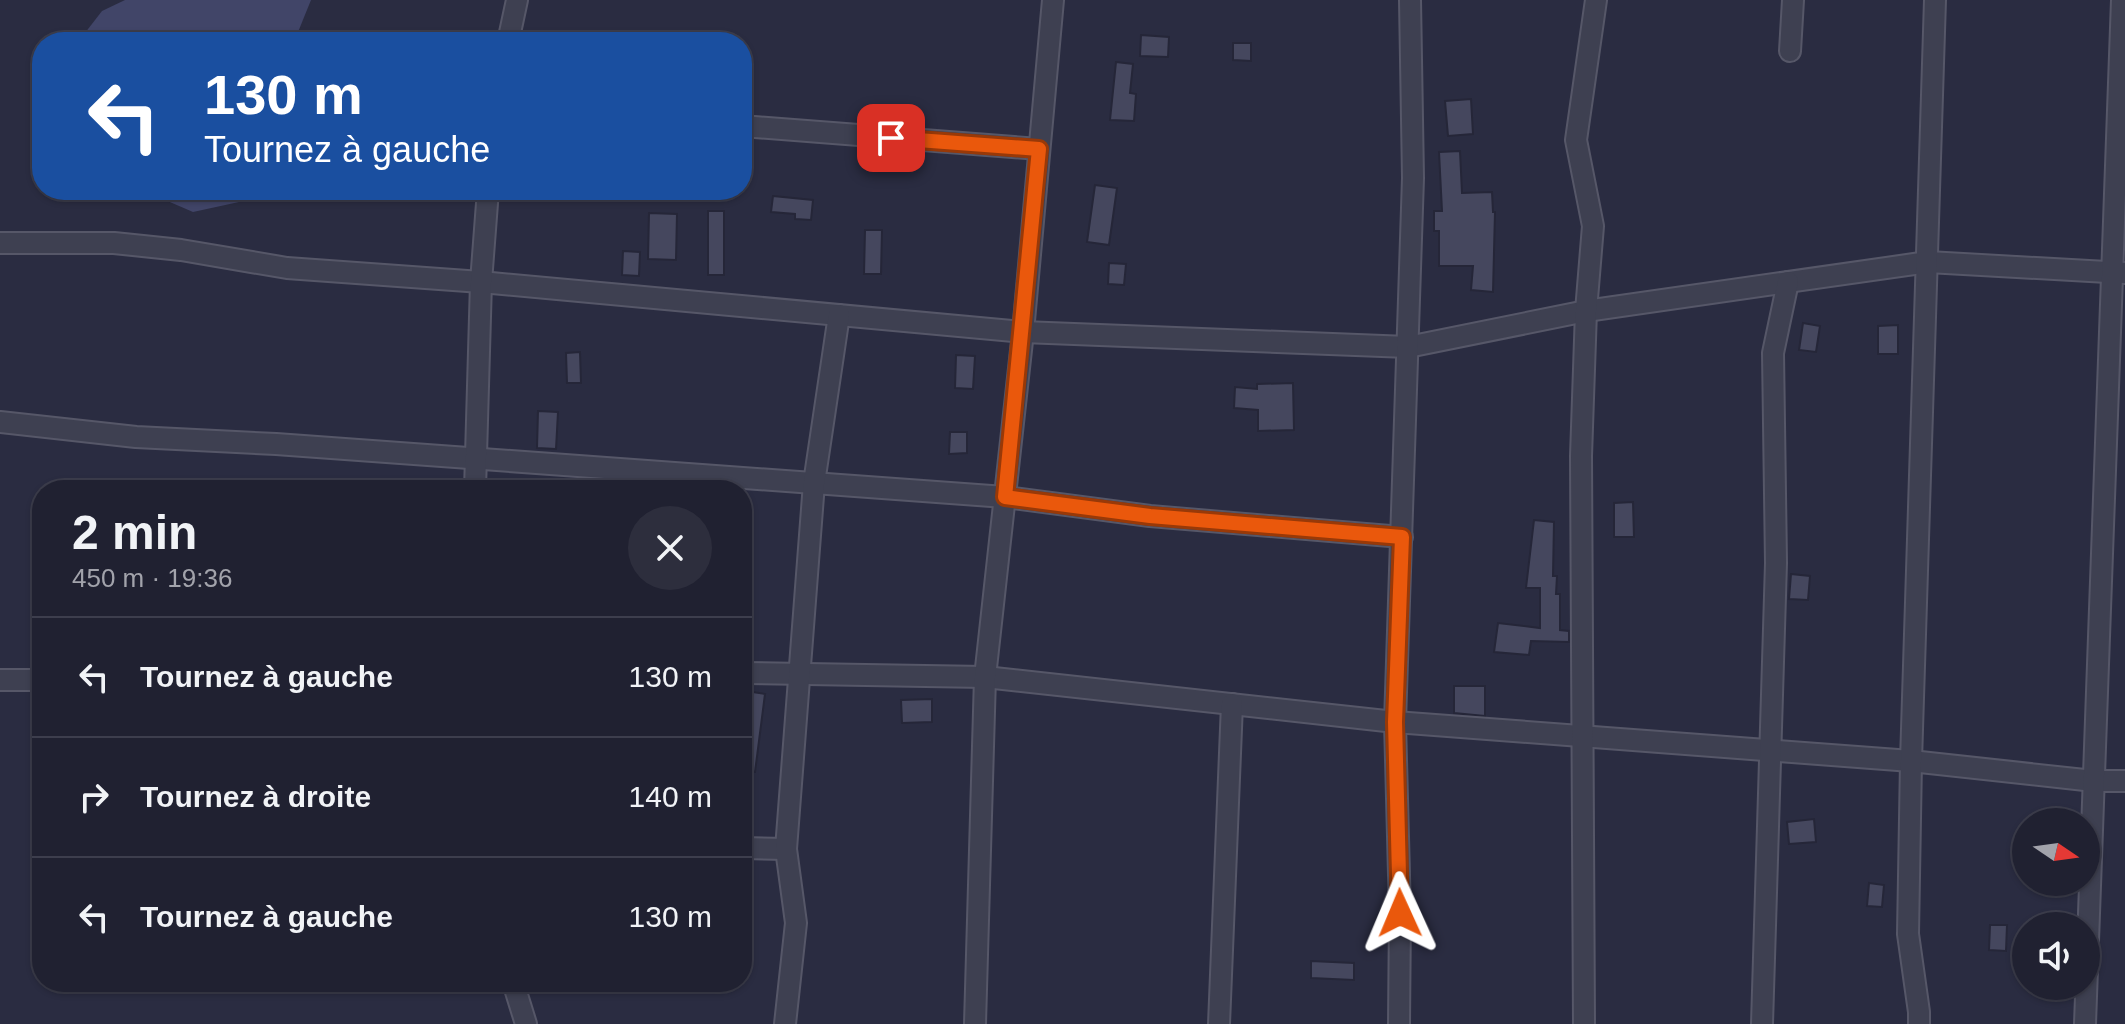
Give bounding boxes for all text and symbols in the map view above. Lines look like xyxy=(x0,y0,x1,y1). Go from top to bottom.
text: 130 m xyxy=(204,63,363,126)
icon: left xyxy=(72,64,176,168)
pin xyxy=(857,104,925,172)
icon: arrive xyxy=(869,116,913,160)
text: Tournez à gauche xyxy=(204,129,490,170)
text: 2 min xyxy=(72,506,197,559)
button: close xyxy=(628,506,712,590)
text: 450 m · 19:36 xyxy=(72,563,232,593)
icon: left xyxy=(72,655,116,699)
text: Tournez à gauche xyxy=(140,660,393,693)
text: 130 m xyxy=(629,660,712,693)
icon: right xyxy=(72,775,116,819)
text: Tournez à droite xyxy=(140,780,371,813)
text: 140 m xyxy=(629,780,712,813)
north arrow xyxy=(2012,808,2100,896)
map controls xyxy=(2012,808,2100,1000)
position arrow xyxy=(1358,871,1442,955)
icon: left xyxy=(72,895,116,939)
text: Tournez à gauche xyxy=(140,900,393,933)
text: 130 m xyxy=(629,900,712,933)
button: sound xyxy=(2012,912,2100,1000)

